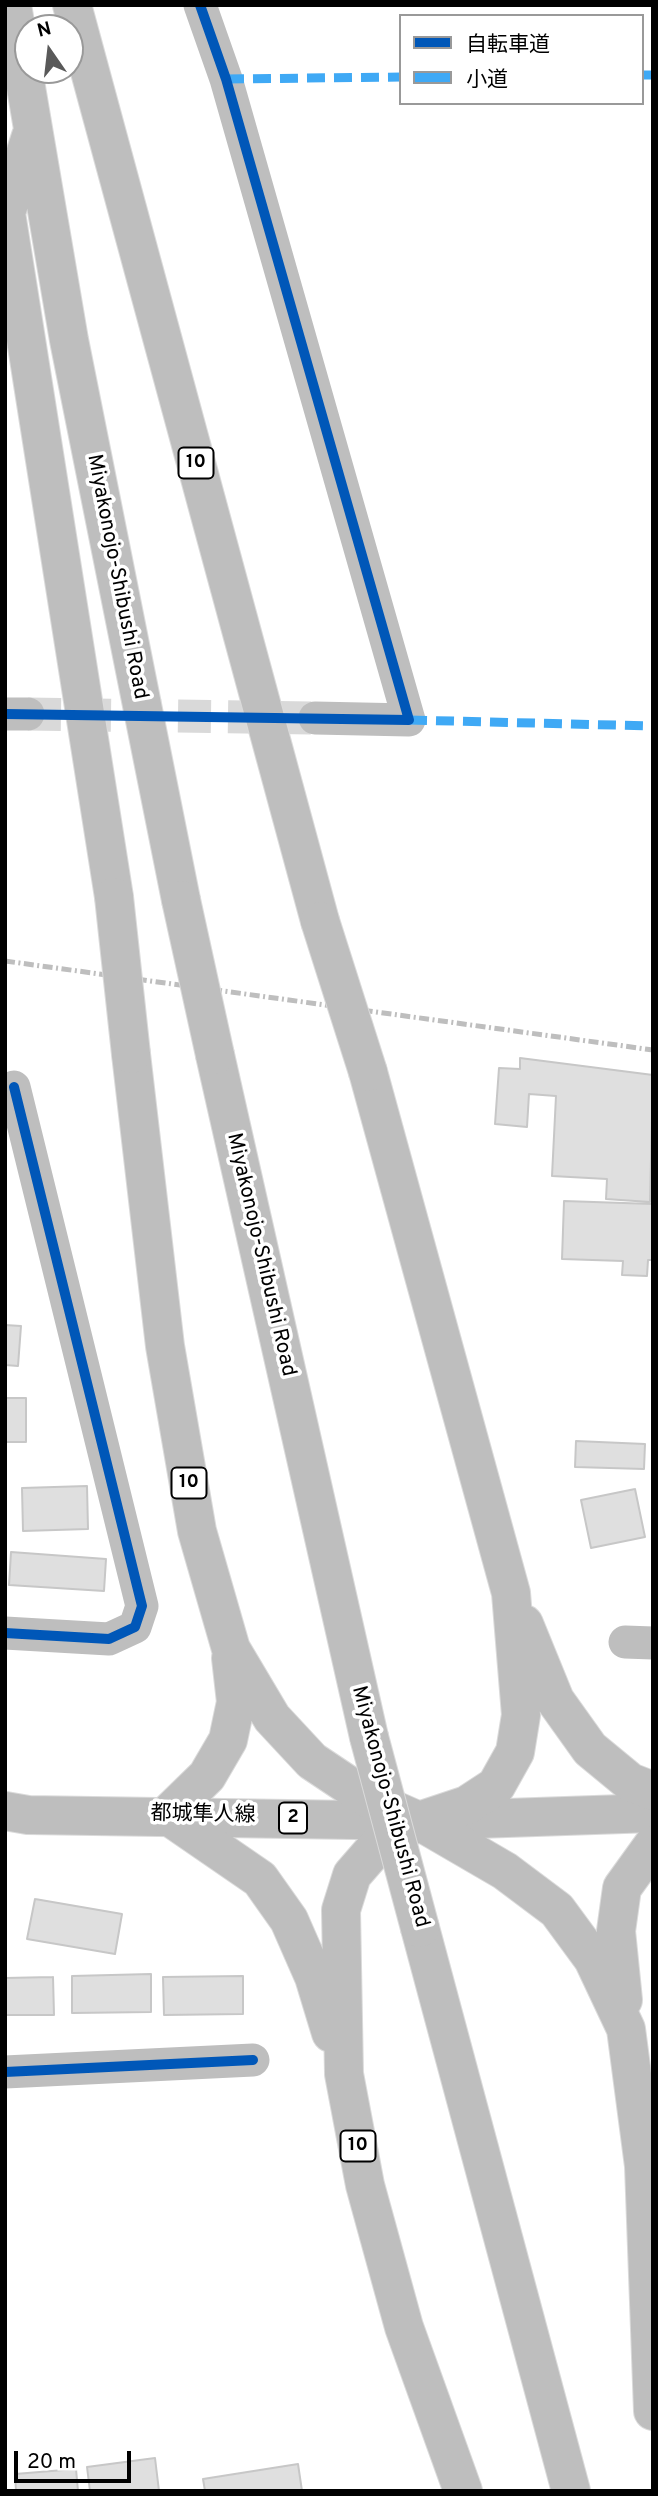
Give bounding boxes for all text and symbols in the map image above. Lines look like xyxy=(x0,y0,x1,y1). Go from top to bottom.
north arrow xyxy=(14,14,84,84)
legend xyxy=(399,14,644,105)
text: N xyxy=(35,17,54,44)
text: 自転車道 xyxy=(466,32,550,59)
text: 小道 xyxy=(466,67,508,94)
road number: 10 xyxy=(178,447,214,478)
street label: Miyakonojo-Shibushi Road xyxy=(80,452,152,702)
street label: Miyakonojo-Shibushi Road xyxy=(220,1131,300,1379)
road number: 10 xyxy=(172,1468,206,1498)
street label: Miyakonojo-Shibushi Road xyxy=(345,1683,433,1931)
street label: 都城隼人線 xyxy=(150,1802,256,1830)
road number: 2 xyxy=(279,1802,307,1834)
road number: 10 xyxy=(340,2130,376,2162)
scale bar xyxy=(18,2436,135,2480)
text: 20 m xyxy=(27,2449,76,2476)

